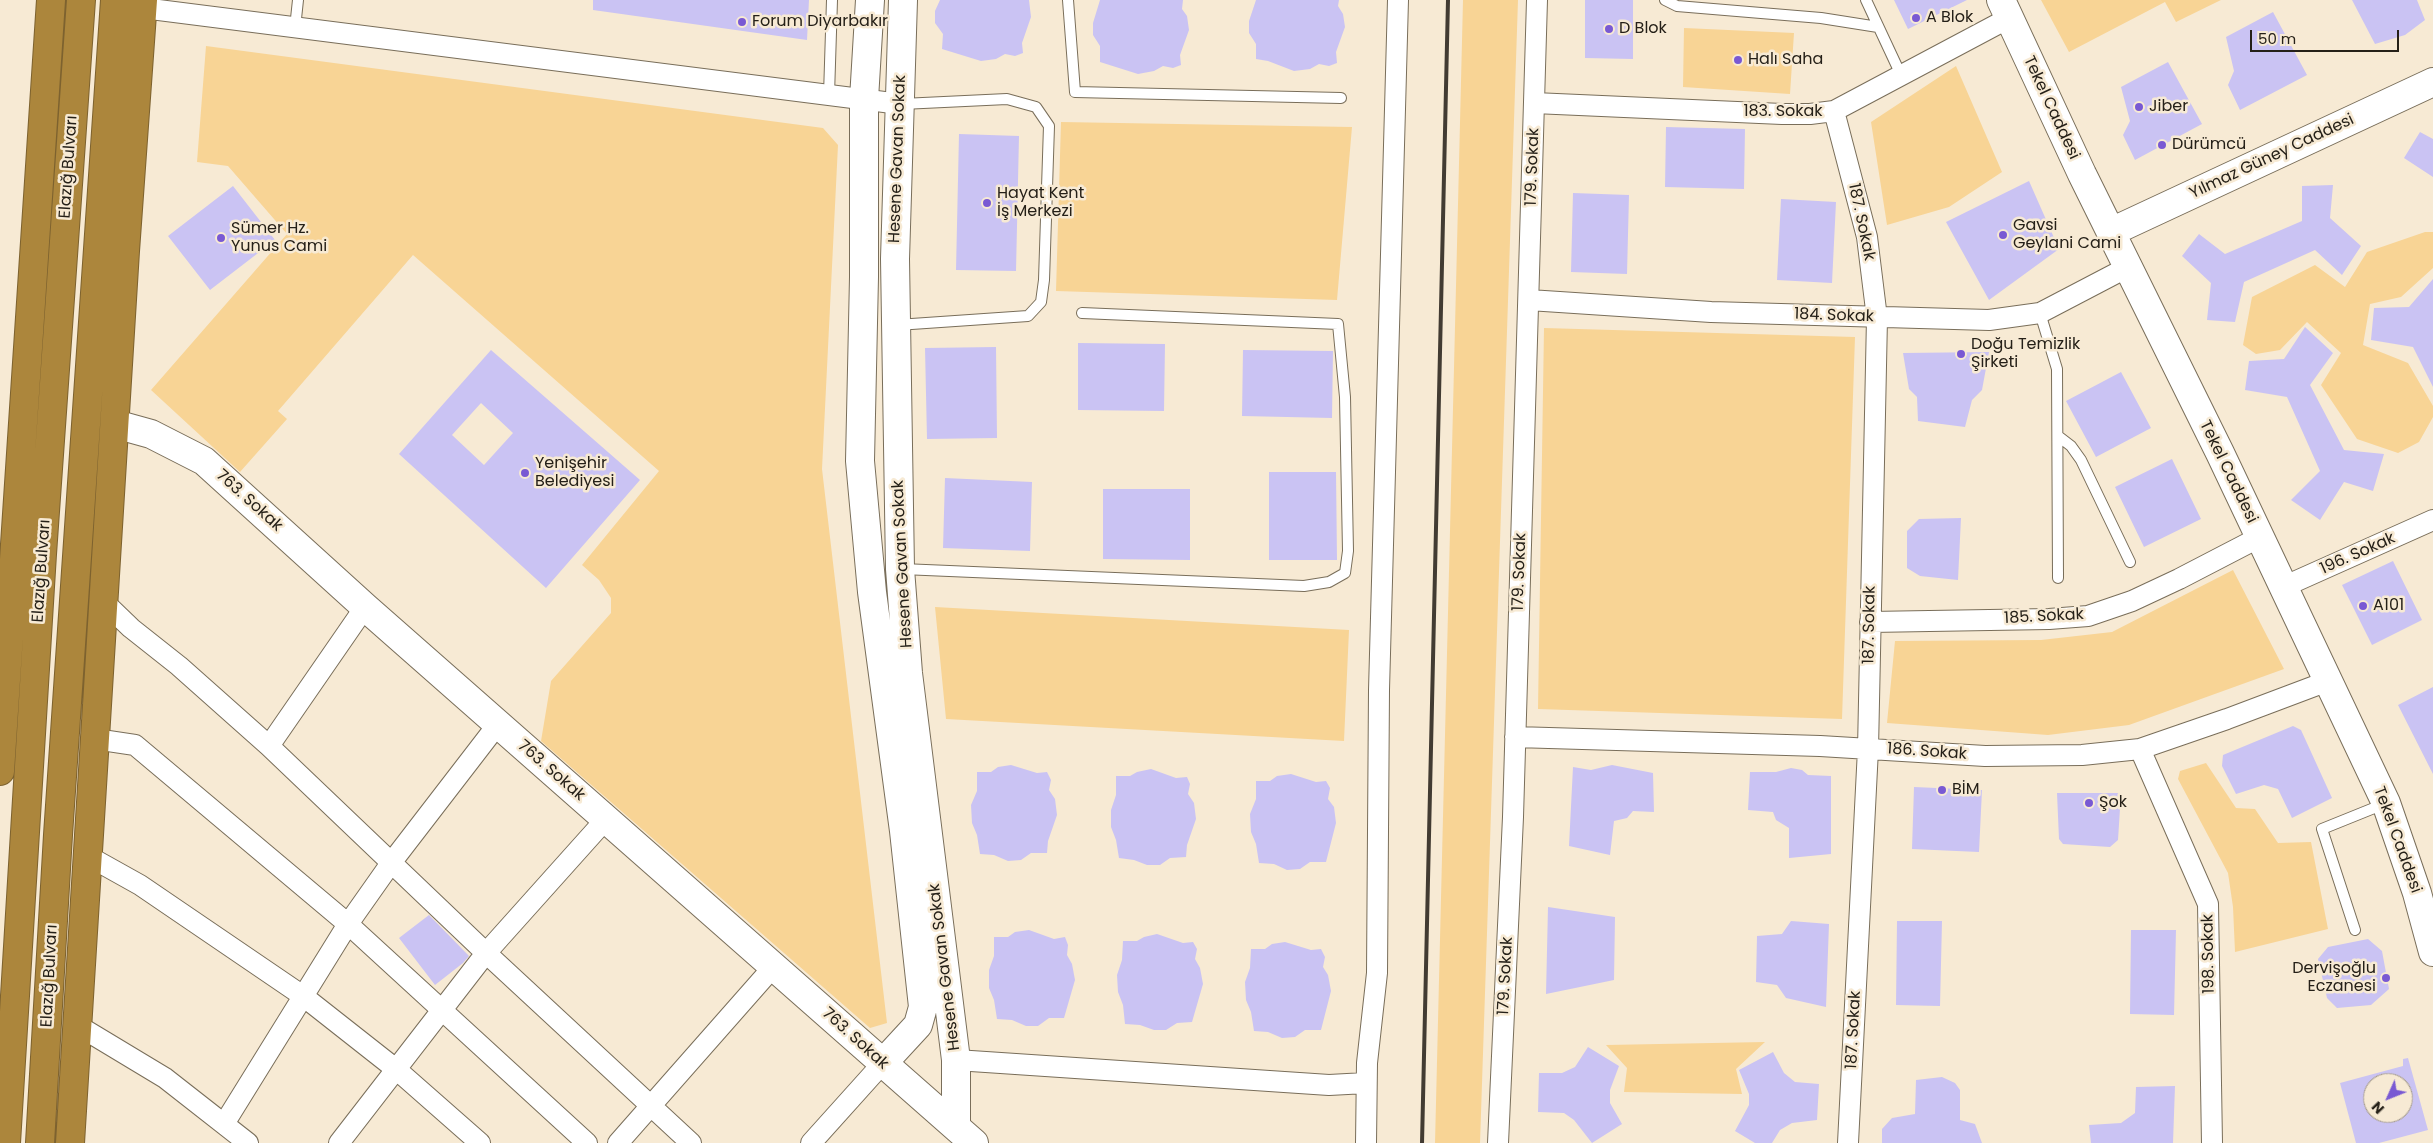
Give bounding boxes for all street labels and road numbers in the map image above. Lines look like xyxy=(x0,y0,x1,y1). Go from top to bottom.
street label: Tekel Caddesi xyxy=(2019,53,2083,163)
street label: Hesene Gavan Sokak xyxy=(885,75,911,243)
street label: 183. Sokak xyxy=(1743,102,1823,122)
street label: Yılmaz Güney Caddesi xyxy=(2187,110,2357,204)
street label: Elazığ Bulvarı xyxy=(56,115,82,219)
street label: 179. Sokak xyxy=(1522,127,1544,207)
street label: 187. Sokak xyxy=(1843,182,1879,262)
street label: 184. Sokak xyxy=(1794,305,1874,327)
street label: Tekel Caddesi xyxy=(2195,417,2261,527)
street label: 763. Sokak xyxy=(212,466,286,536)
street label: Hesene Gavan Sokak xyxy=(889,480,917,648)
street label: Elazığ Bulvarı xyxy=(29,519,55,623)
street label: 196. Sokak xyxy=(2318,529,2398,579)
street label: 179. Sokak xyxy=(1509,532,1531,612)
street label: 187. Sokak xyxy=(1860,586,1880,664)
street label: 185. Sokak xyxy=(2004,605,2084,629)
street label: 763. Sokak xyxy=(513,737,589,805)
street label: 186. Sokak xyxy=(1886,740,1968,764)
street label: Tekel Caddesi xyxy=(2369,784,2425,896)
street label: Hesene Gavan Sokak xyxy=(925,882,965,1052)
street label: 198. Sokak xyxy=(2199,914,2219,994)
street label: Elazığ Bulvarı xyxy=(38,924,62,1028)
street label: 179. Sokak xyxy=(1494,936,1518,1016)
street label: 187. Sokak xyxy=(1842,990,1866,1070)
street label: 763. Sokak xyxy=(818,1004,892,1074)

